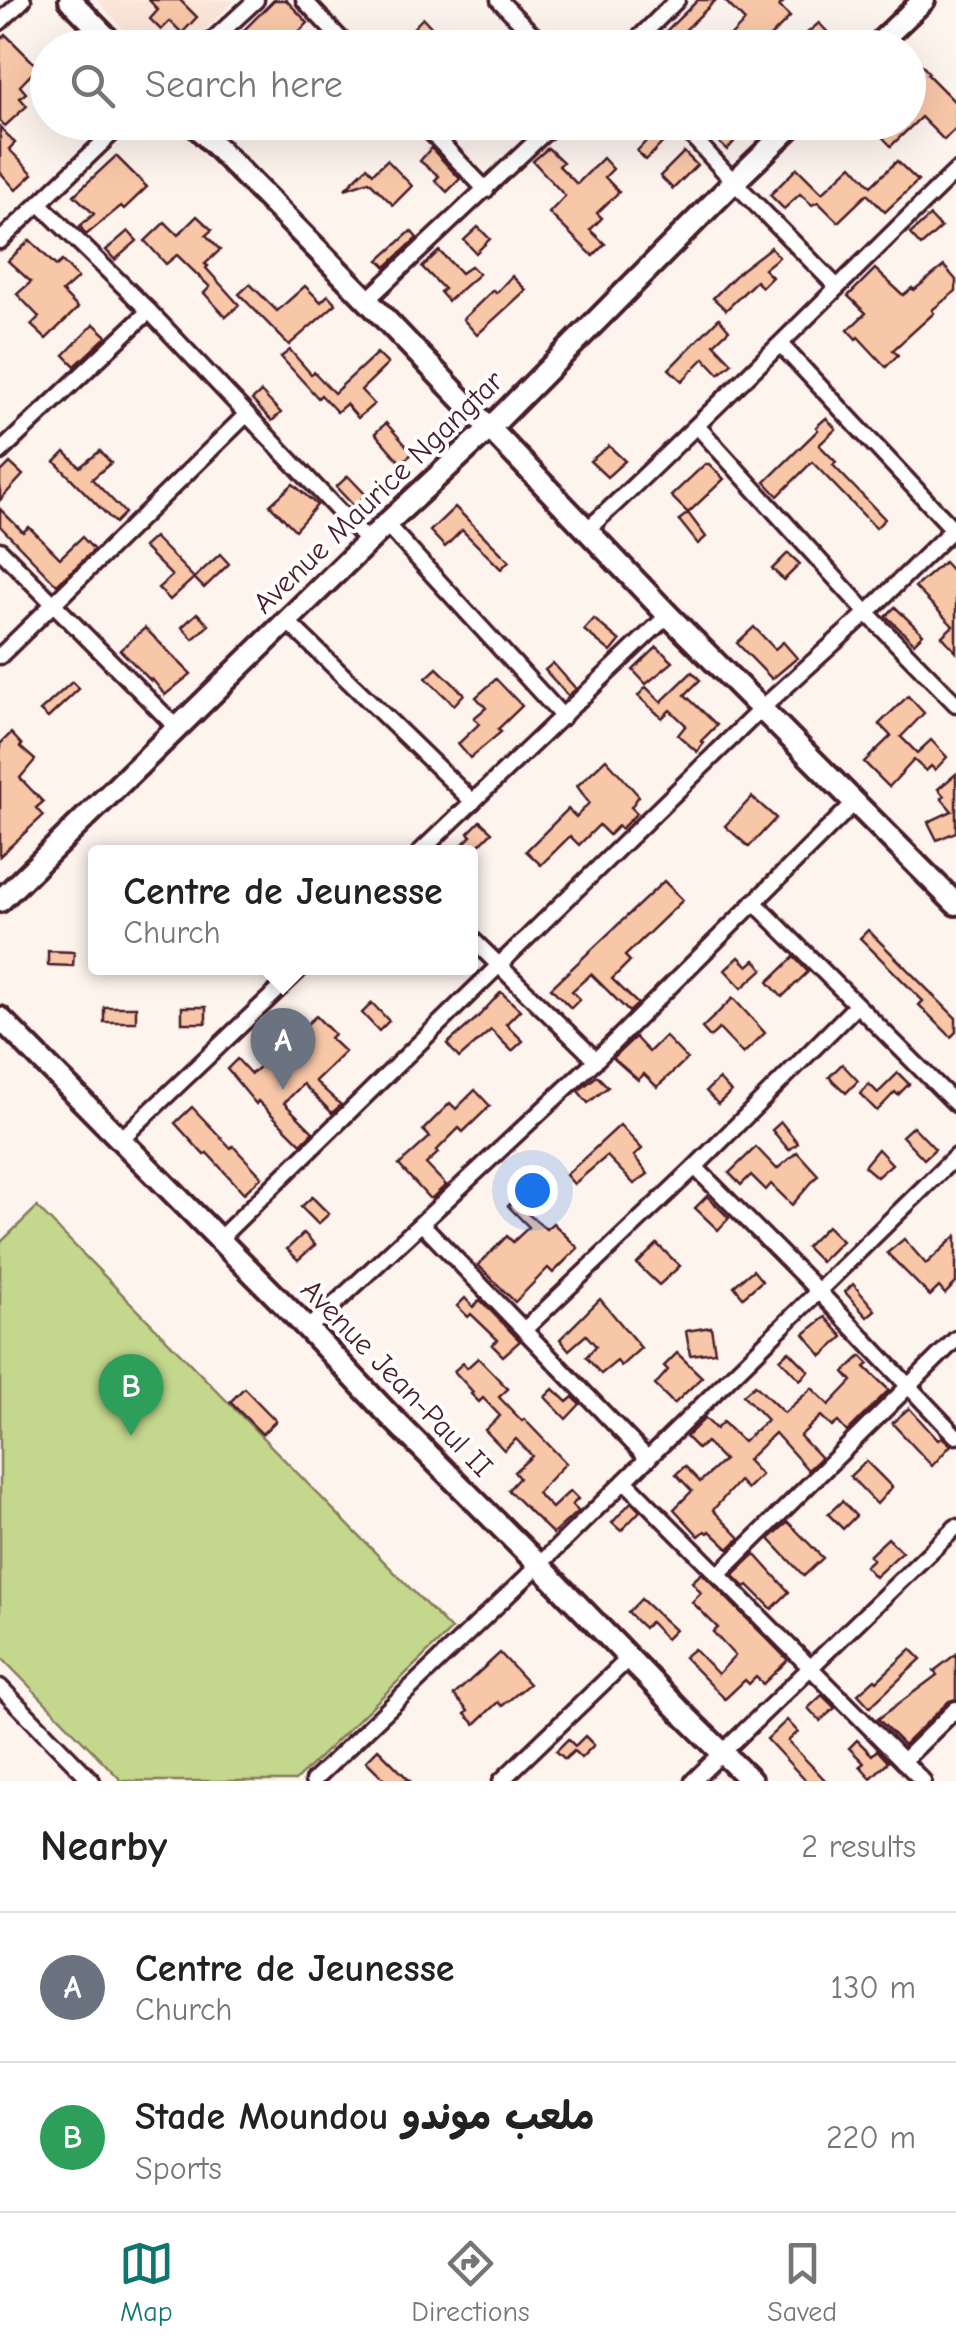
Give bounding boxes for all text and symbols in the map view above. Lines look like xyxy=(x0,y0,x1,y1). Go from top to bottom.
search box xyxy=(30,30,926,140)
icon: search xyxy=(65,58,120,113)
text: Search here xyxy=(145,63,343,107)
street label: Avenue Maurice Ngangtar xyxy=(246,364,511,621)
popup xyxy=(88,845,478,975)
text: Centre de Jeunesse xyxy=(123,870,443,914)
text: Church xyxy=(123,914,221,951)
pin: A xyxy=(250,1008,316,1090)
your location xyxy=(507,1165,558,1216)
street label: Avenue Jean-Paul II xyxy=(294,1272,500,1484)
pin: B xyxy=(98,1354,164,1436)
text: Nearby xyxy=(40,1822,167,1871)
text: 2 results xyxy=(801,1828,916,1865)
text: Centre de Jeunesse xyxy=(135,1947,454,1991)
text: A xyxy=(64,1969,81,2006)
text: 130 m xyxy=(830,1969,916,2006)
text: Church xyxy=(135,1991,232,2028)
text: Stade Moundou ملعب موندو xyxy=(135,2095,595,2139)
text: B xyxy=(63,2119,82,2156)
text: 220 m xyxy=(826,2119,916,2156)
text: Sports xyxy=(135,2150,222,2187)
tab: Map xyxy=(119,2236,174,2328)
tab: Directions xyxy=(411,2236,530,2328)
tab: Saved xyxy=(767,2236,837,2328)

